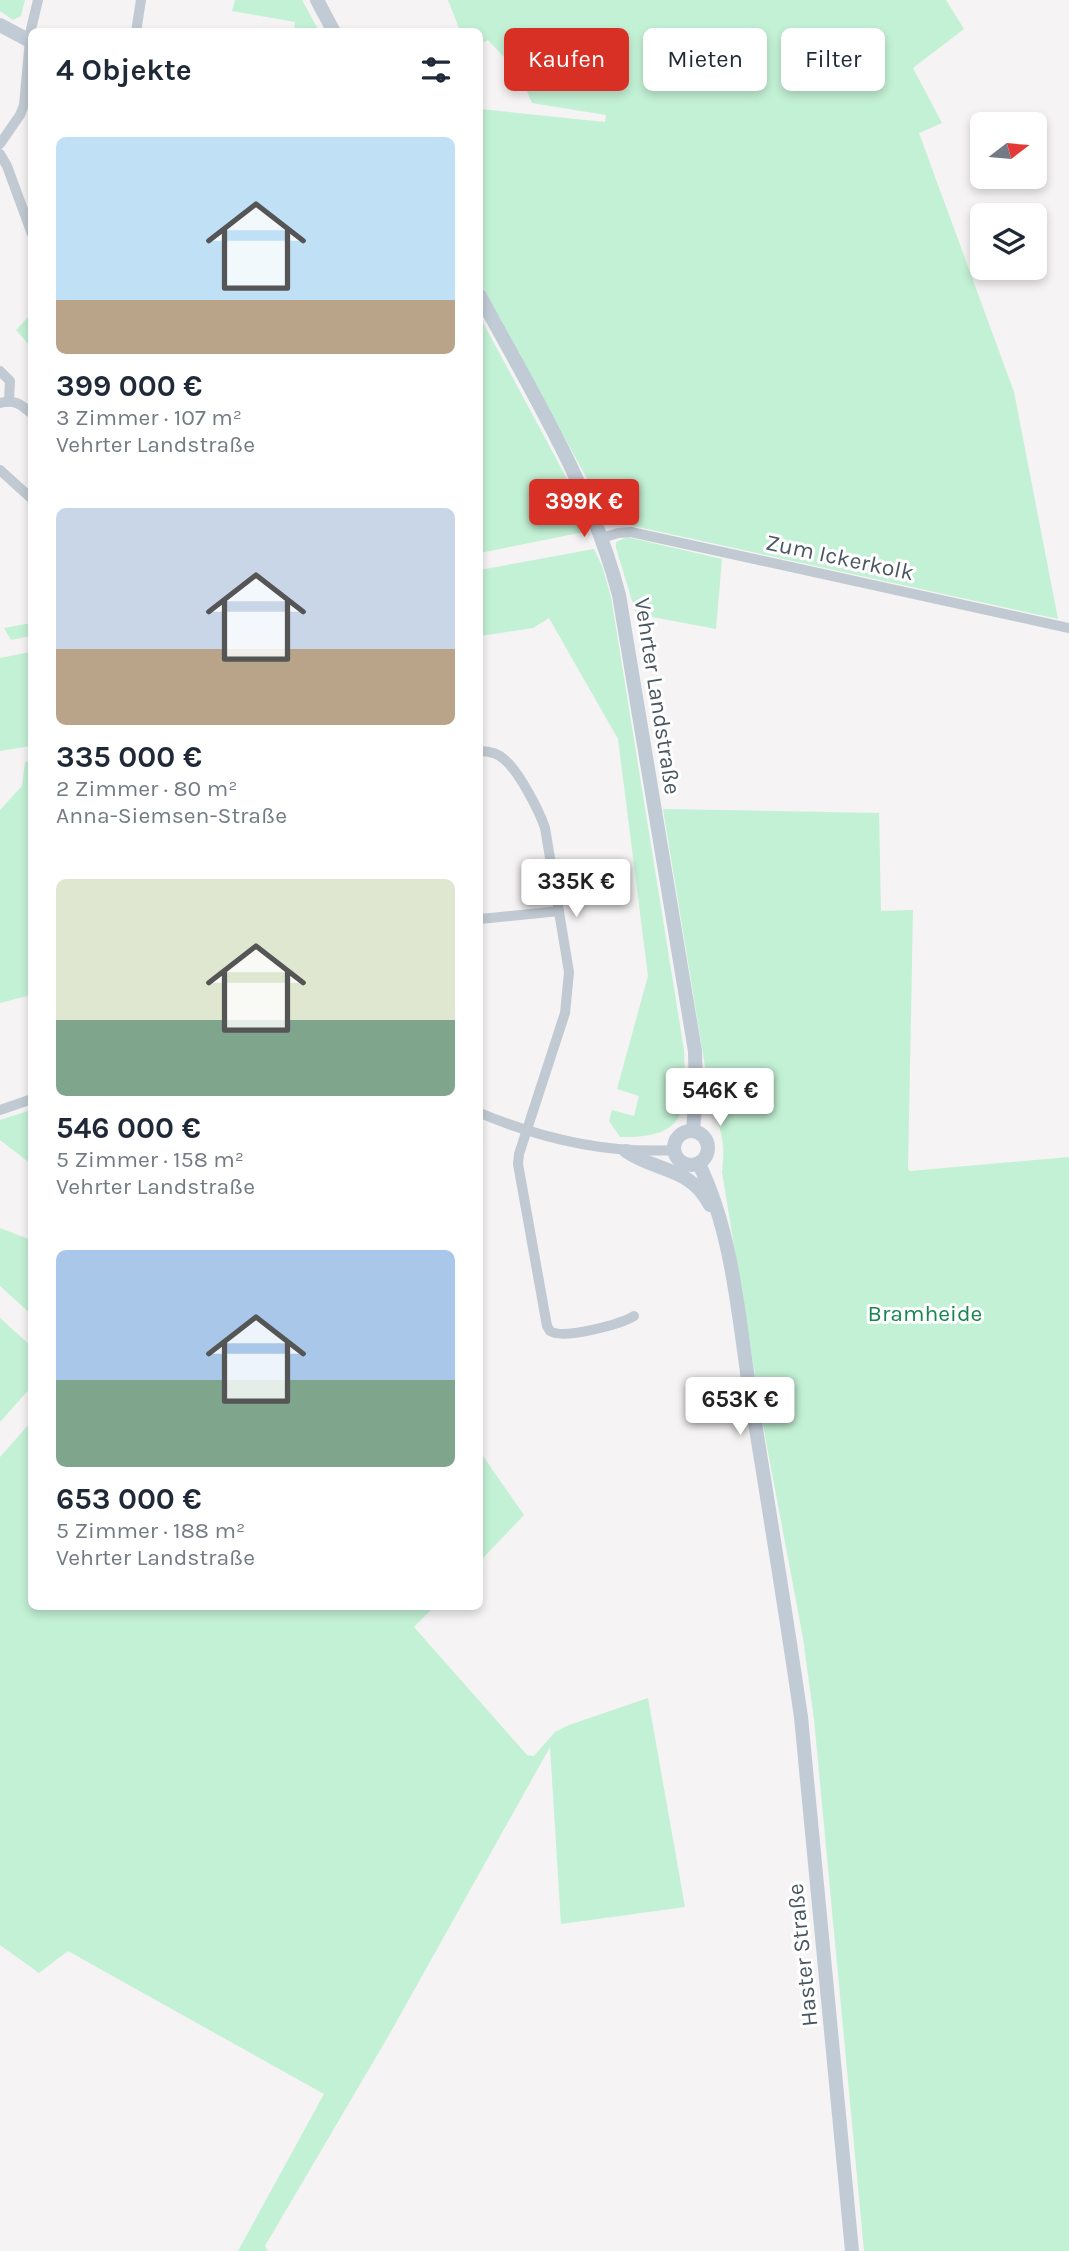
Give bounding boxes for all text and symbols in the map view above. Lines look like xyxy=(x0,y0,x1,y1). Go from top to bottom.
chip: Kaufen xyxy=(504,28,629,91)
chip: Mieten xyxy=(643,28,767,91)
chip: Filter xyxy=(781,28,885,91)
icon: filters xyxy=(417,51,455,89)
text: 4 Objekte xyxy=(56,52,192,88)
north arrow xyxy=(970,112,1046,189)
map controls xyxy=(970,112,1047,280)
icon: home xyxy=(193,183,319,309)
button: layers xyxy=(970,203,1047,280)
text: 399 000 € xyxy=(56,368,202,404)
text: 3 Zimmer · 107 m² xyxy=(56,404,242,431)
text: Vehrter Landstraße xyxy=(56,431,255,458)
pin: 399K € xyxy=(527,480,641,539)
text: 399K € xyxy=(545,488,623,515)
street label: Zum Ickerkolk xyxy=(763,529,917,586)
icon: home xyxy=(193,554,319,680)
street label: Vehrter Landstraße xyxy=(629,596,686,796)
text: 335 000 € xyxy=(56,739,202,775)
text: 2 Zimmer · 80 m² xyxy=(56,775,237,802)
text: Anna-Siemsen-Straße xyxy=(56,802,287,829)
pin: 335K € xyxy=(519,860,633,919)
text: 335K € xyxy=(537,868,615,895)
icon: home xyxy=(193,925,319,1051)
pin: 546K € xyxy=(663,1068,777,1128)
text: 546K € xyxy=(682,1077,758,1104)
text: 546 000 € xyxy=(56,1110,201,1146)
text: 5 Zimmer · 158 m² xyxy=(56,1146,244,1173)
text: Vehrter Landstraße xyxy=(56,1173,255,1200)
icon: home xyxy=(193,1296,319,1422)
park label: Bramheide xyxy=(868,1300,982,1327)
pin: 653K € xyxy=(683,1378,797,1437)
text: 653K € xyxy=(701,1386,779,1413)
text: 653 000 € xyxy=(56,1481,201,1517)
text: 5 Zimmer · 188 m² xyxy=(56,1517,245,1544)
text: Vehrter Landstraße xyxy=(56,1544,255,1571)
street label: Haster Straße xyxy=(782,1882,823,2028)

